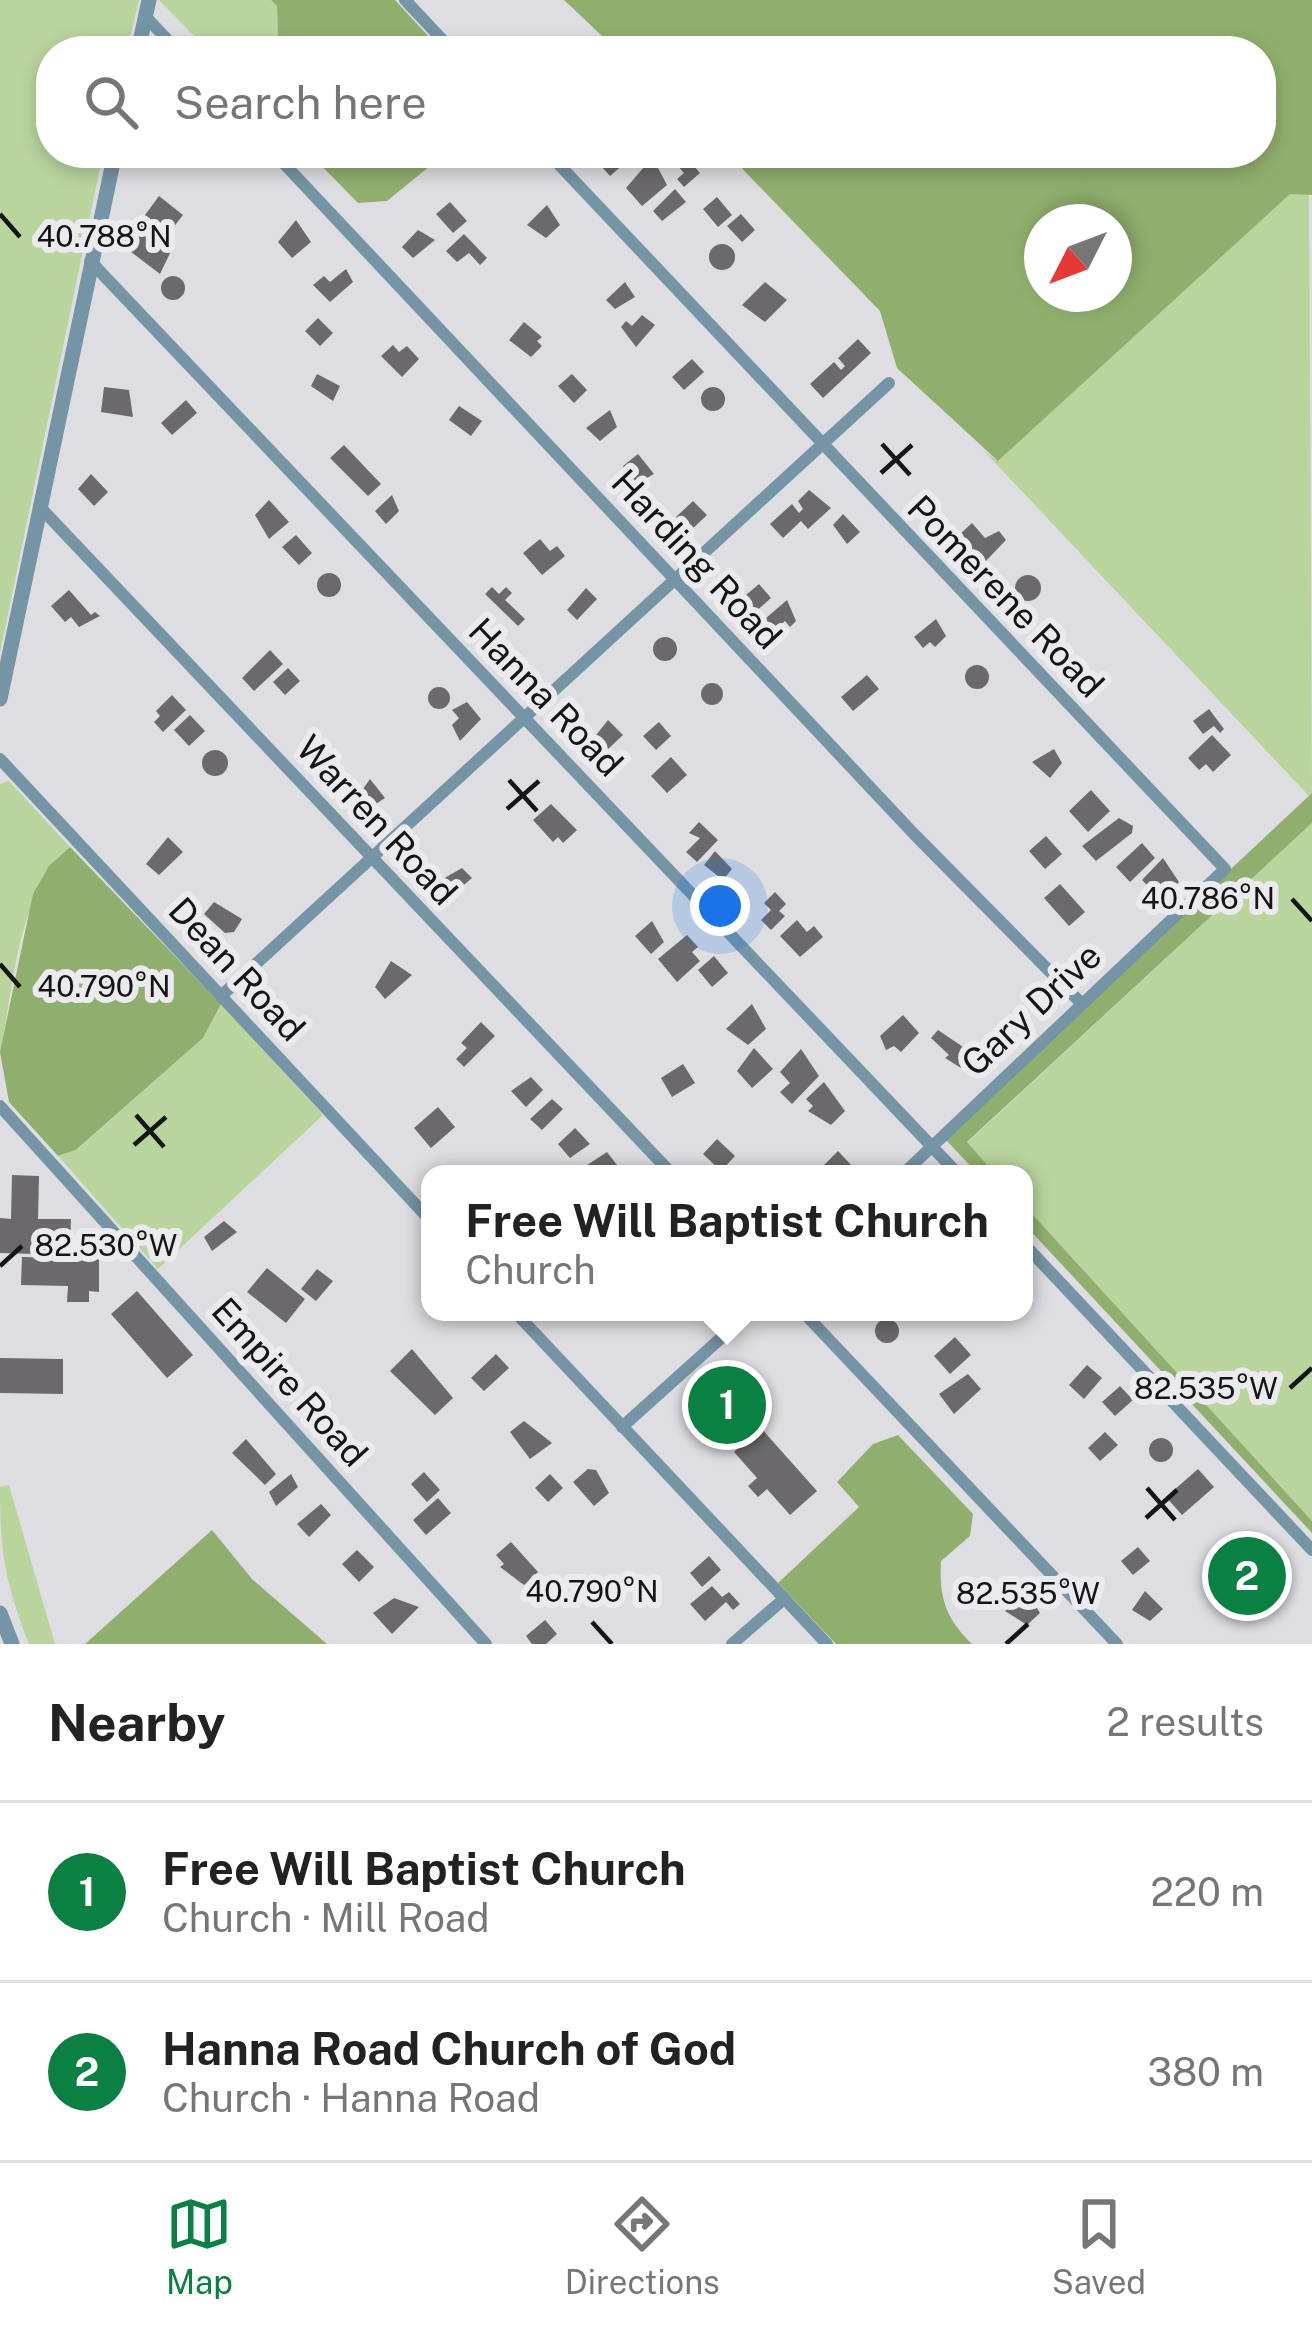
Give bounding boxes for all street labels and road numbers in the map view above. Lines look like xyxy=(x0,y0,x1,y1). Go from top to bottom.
street label: Harding Road xyxy=(603,461,791,657)
street label: Pomerene Road xyxy=(899,487,1113,705)
street label: Hanna Road xyxy=(460,609,632,785)
street label: Warren Road xyxy=(288,727,466,913)
street label: Dean Road xyxy=(160,889,314,1049)
street label: Gary Drive xyxy=(953,934,1109,1084)
street label: Empire Road xyxy=(204,1289,376,1475)

